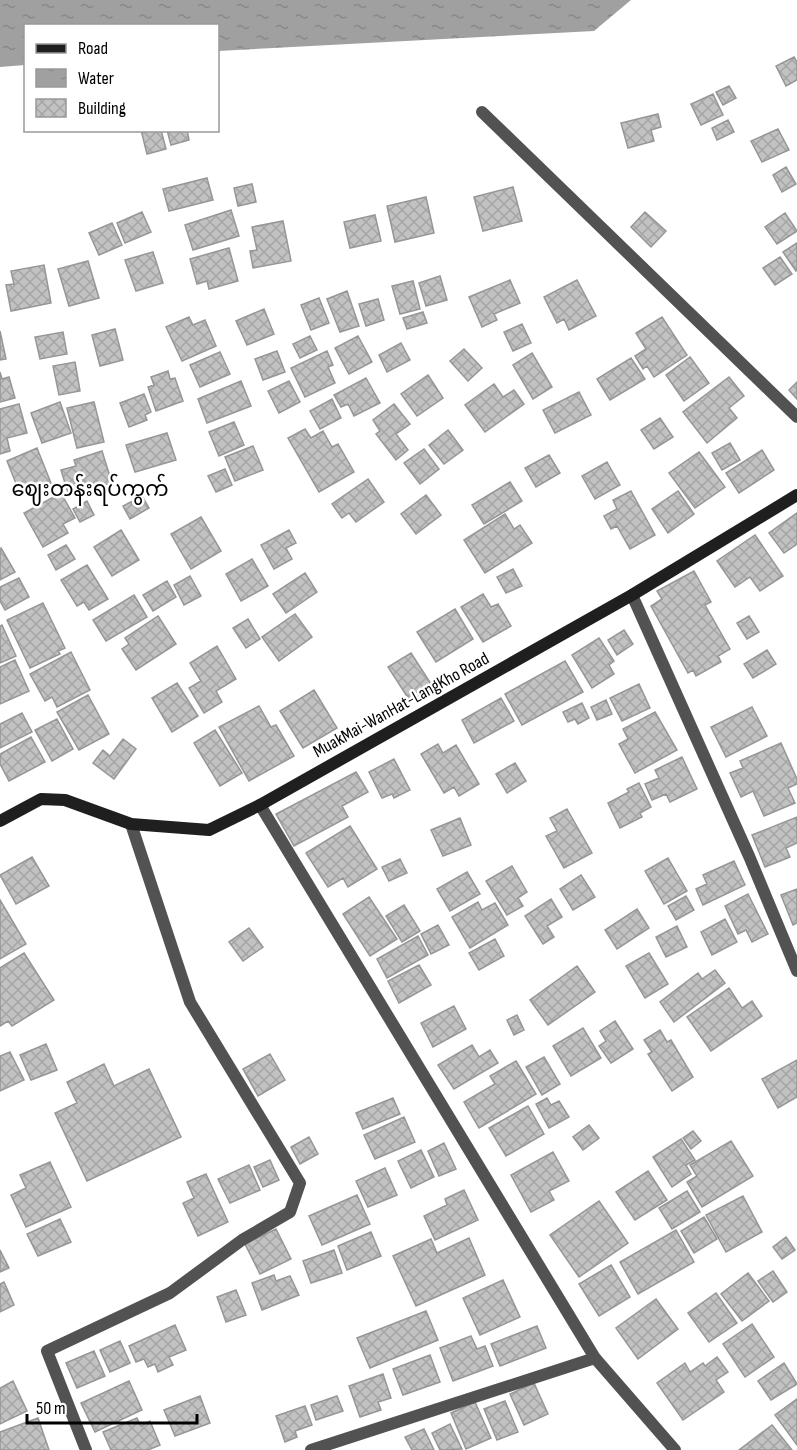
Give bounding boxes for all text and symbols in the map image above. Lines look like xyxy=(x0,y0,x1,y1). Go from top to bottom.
legend xyxy=(24,24,219,132)
text: Road xyxy=(78,38,108,59)
text: Water xyxy=(78,68,114,89)
text: Building xyxy=(78,98,126,119)
district label: ဈေးတန်းရပ်ကွက် xyxy=(11,473,169,506)
street label: MuakMai-WanHat-LangKho Road xyxy=(309,648,493,762)
scale bar xyxy=(27,1387,196,1425)
text: 50 m xyxy=(36,1398,66,1419)

